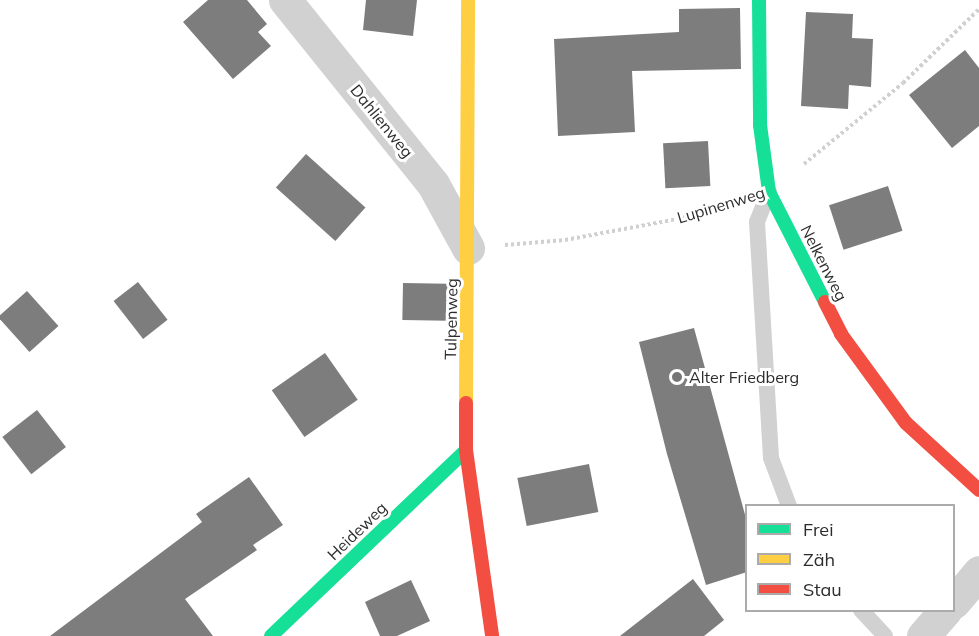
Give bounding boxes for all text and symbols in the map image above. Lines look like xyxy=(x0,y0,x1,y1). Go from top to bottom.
street label: Dahlienweg xyxy=(347,80,417,162)
street label: Lupinenweg xyxy=(675,183,767,227)
street label: Nelkenweg xyxy=(797,222,851,304)
street label: Tulpenweg xyxy=(441,278,461,360)
place label: Alter Friedberg xyxy=(689,367,799,387)
marker: Alter Friedberg xyxy=(670,370,684,384)
street label: Heideweg xyxy=(323,498,391,564)
legend xyxy=(745,504,955,612)
text: Frei xyxy=(803,518,833,541)
text: Zäh xyxy=(803,548,835,571)
text: Stau xyxy=(803,578,842,601)

